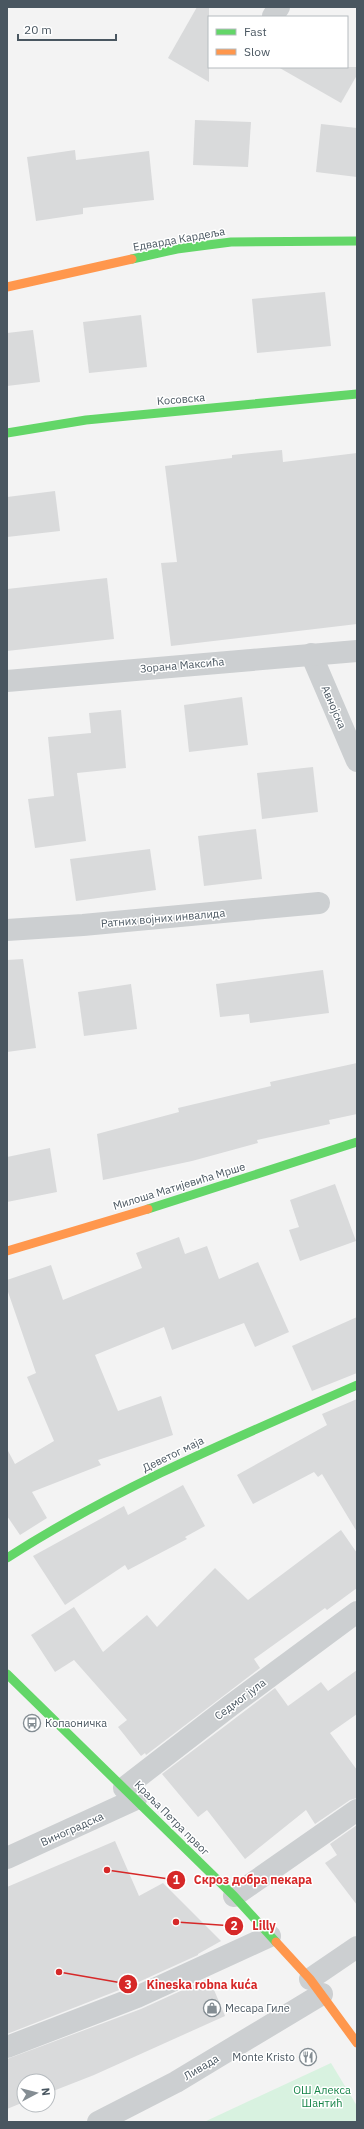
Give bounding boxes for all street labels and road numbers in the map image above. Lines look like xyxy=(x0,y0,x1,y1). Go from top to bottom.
street label: Едварда Кардеља xyxy=(132,224,226,254)
street label: Косовска xyxy=(156,390,206,408)
street label: Зорана Максића xyxy=(139,654,225,676)
street label: Авнојска xyxy=(319,683,349,731)
street label: Ратних војних инвалида xyxy=(100,906,226,930)
street label: Милоша Матијевића Мрше xyxy=(111,1159,247,1213)
street label: Деветог маја xyxy=(140,1433,206,1475)
street label: Седмог јула xyxy=(212,1675,269,1723)
street label: Краља Петра првог xyxy=(132,1778,213,1859)
street label: Виноградска xyxy=(38,1809,106,1849)
street label: Ливада xyxy=(181,2051,221,2083)

